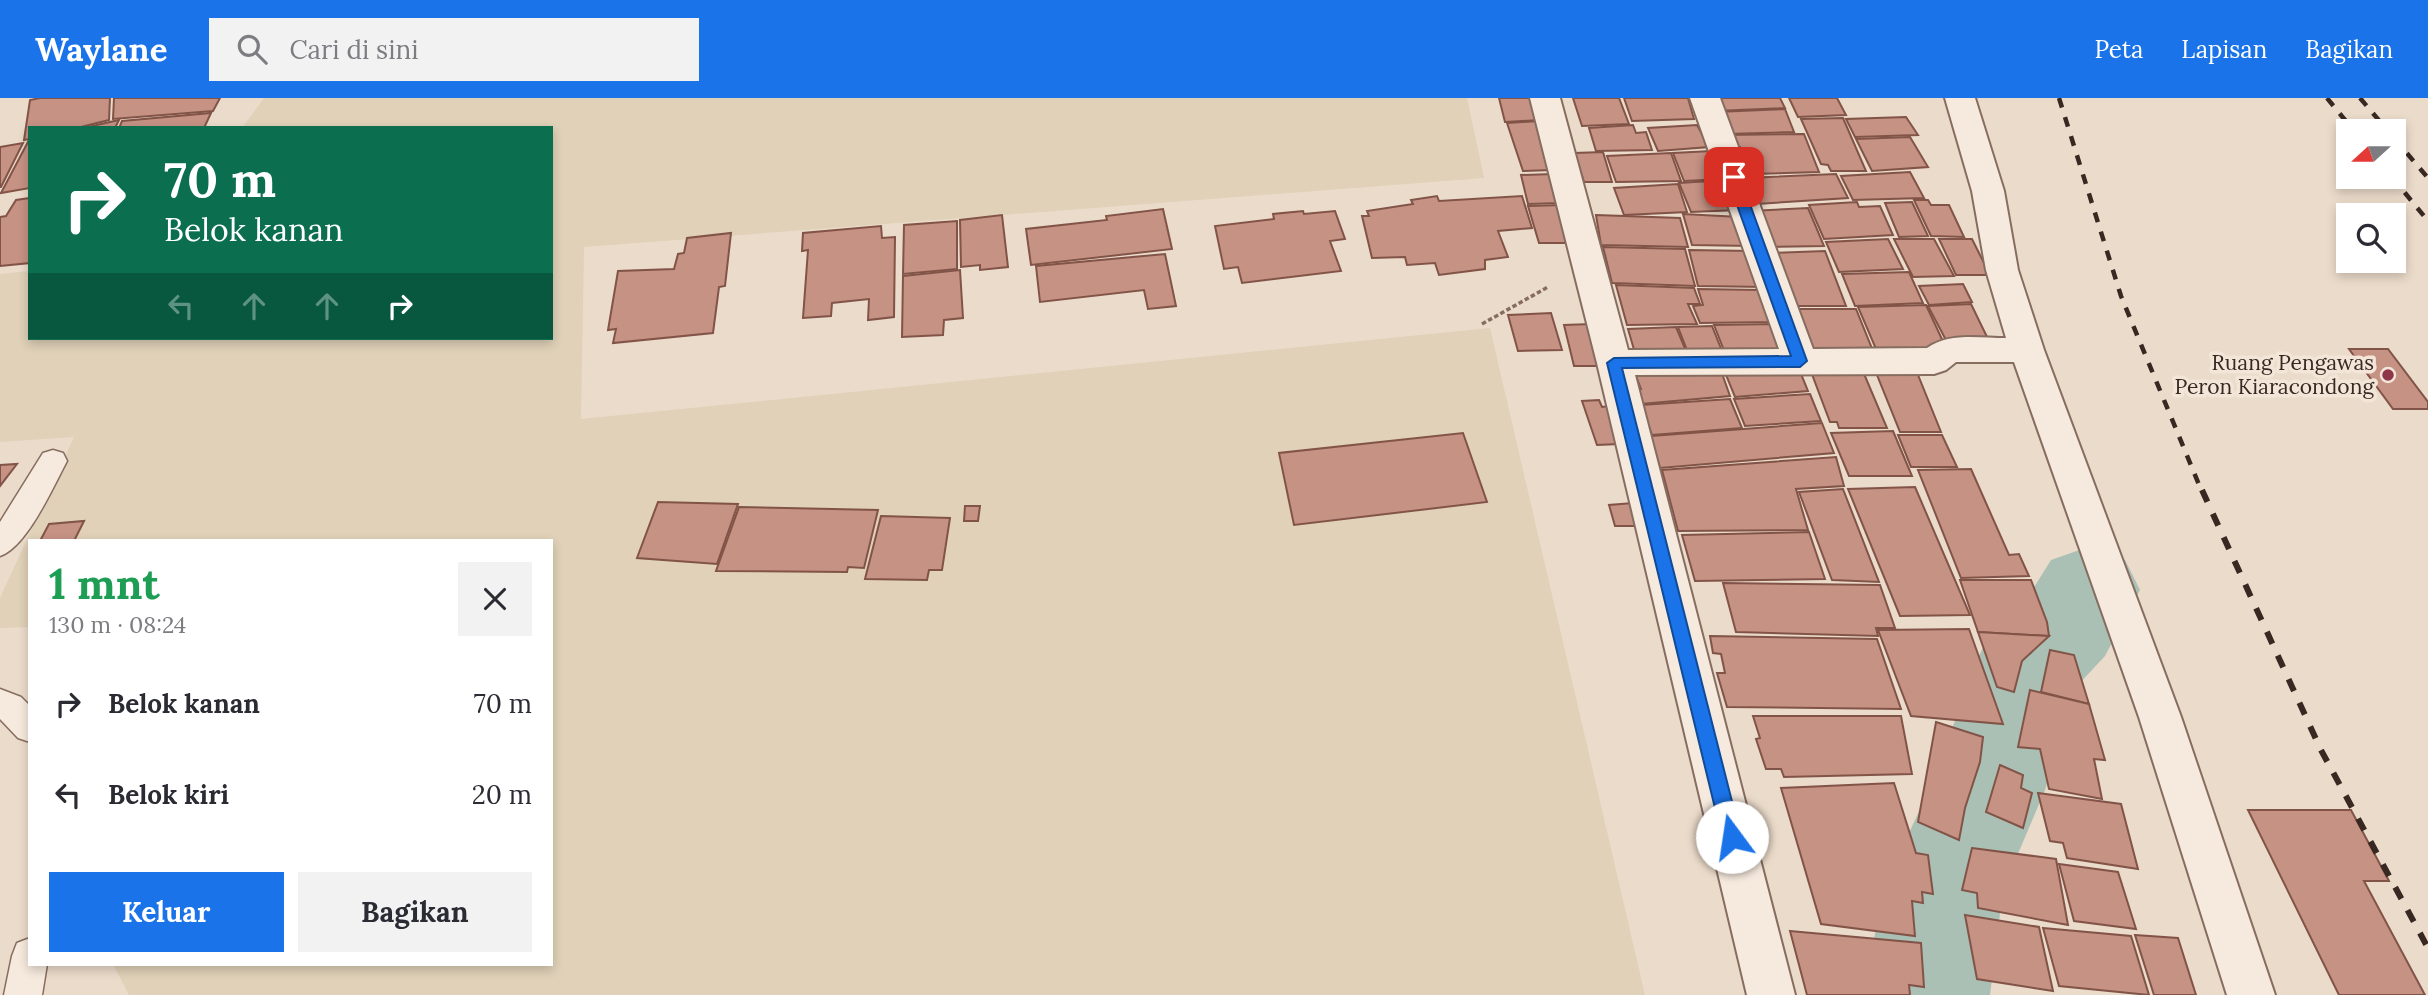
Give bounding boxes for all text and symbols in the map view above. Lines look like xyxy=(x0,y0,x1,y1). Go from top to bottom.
search box xyxy=(209,18,699,81)
text: Waylane xyxy=(35,28,167,70)
icon: search xyxy=(233,30,271,68)
text: Cari di sini xyxy=(289,33,419,66)
text: Peta xyxy=(2095,34,2143,65)
text: Lapisan xyxy=(2181,34,2267,65)
text: Bagikan xyxy=(2305,34,2393,65)
north arrow xyxy=(2336,119,2406,189)
map controls xyxy=(2336,119,2406,273)
pin xyxy=(1704,147,1764,207)
text: 70 m xyxy=(164,148,276,210)
icon: right xyxy=(49,154,140,245)
icon: arrive xyxy=(1715,158,1753,196)
button: search xyxy=(2336,203,2406,273)
text: Belok kanan xyxy=(164,209,343,250)
icon: left xyxy=(162,287,200,325)
icon: ahead xyxy=(235,287,273,325)
icon: ahead xyxy=(308,287,346,325)
icon: right xyxy=(381,287,419,325)
place label: Ruang Pengawas Peron Kiaracondong xyxy=(2174,349,2374,400)
marker: Ruang Pengawas Peron Kiaracondong xyxy=(2380,367,2396,383)
text: 1 mnt xyxy=(49,557,160,611)
button: close xyxy=(458,562,532,636)
text: 130 m · 08:24 xyxy=(49,610,186,639)
icon: right xyxy=(49,685,87,723)
text: Belok kanan xyxy=(108,687,260,720)
text: 70 m xyxy=(474,687,532,720)
icon: left xyxy=(49,776,87,814)
text: Belok kiri xyxy=(108,778,229,811)
text: 20 m xyxy=(472,778,532,811)
position arrow xyxy=(1695,800,1769,874)
button: Keluar xyxy=(49,872,284,952)
button: Bagikan xyxy=(298,872,532,952)

